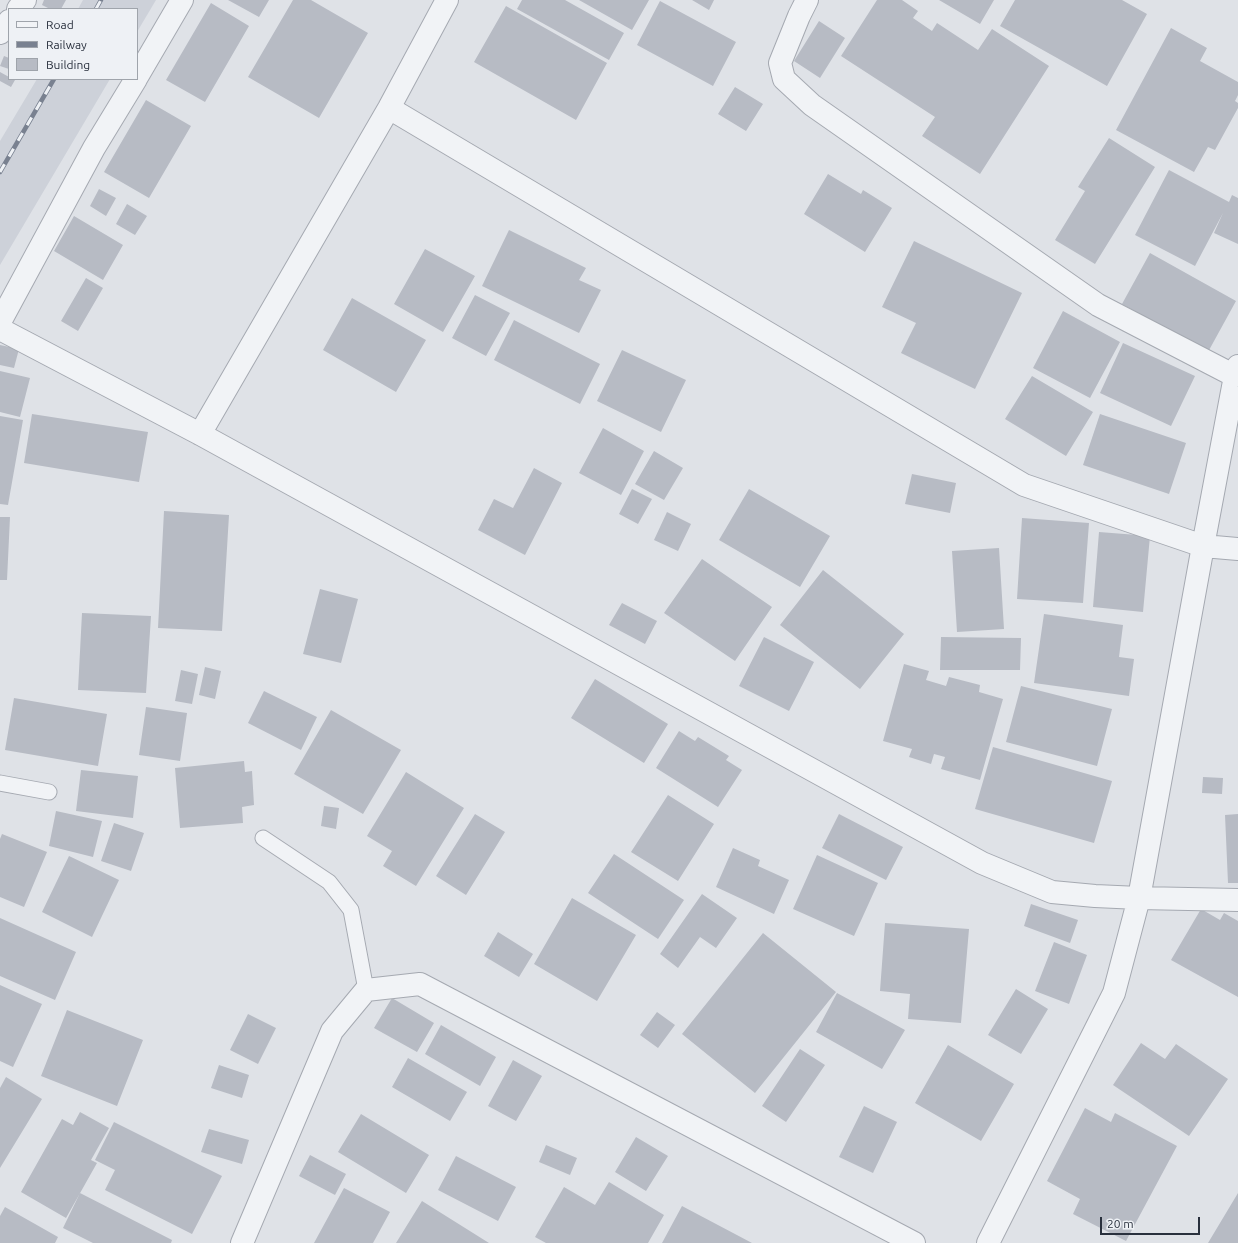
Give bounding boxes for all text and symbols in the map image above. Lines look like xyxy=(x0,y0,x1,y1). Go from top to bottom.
legend xyxy=(8,8,138,80)
text: Road xyxy=(46,18,74,31)
text: Railway xyxy=(46,38,87,51)
text: Building xyxy=(46,58,90,71)
scale bar xyxy=(1102,1209,1202,1235)
text: 20 m xyxy=(1107,1217,1134,1230)

